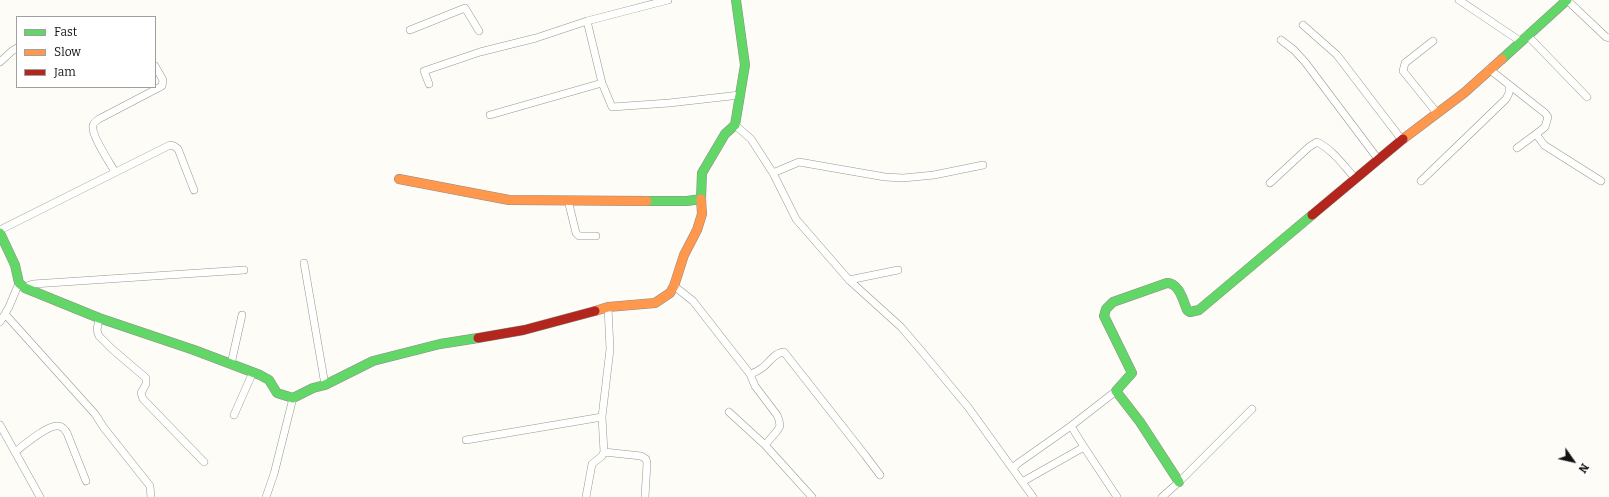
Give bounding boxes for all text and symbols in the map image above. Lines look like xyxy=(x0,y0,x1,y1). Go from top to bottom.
legend xyxy=(16,16,156,88)
text: Fast xyxy=(54,25,77,39)
text: Slow xyxy=(54,45,81,59)
text: Jam xyxy=(54,65,76,79)
north arrow xyxy=(1553,441,1593,481)
text: N xyxy=(1576,461,1591,475)

